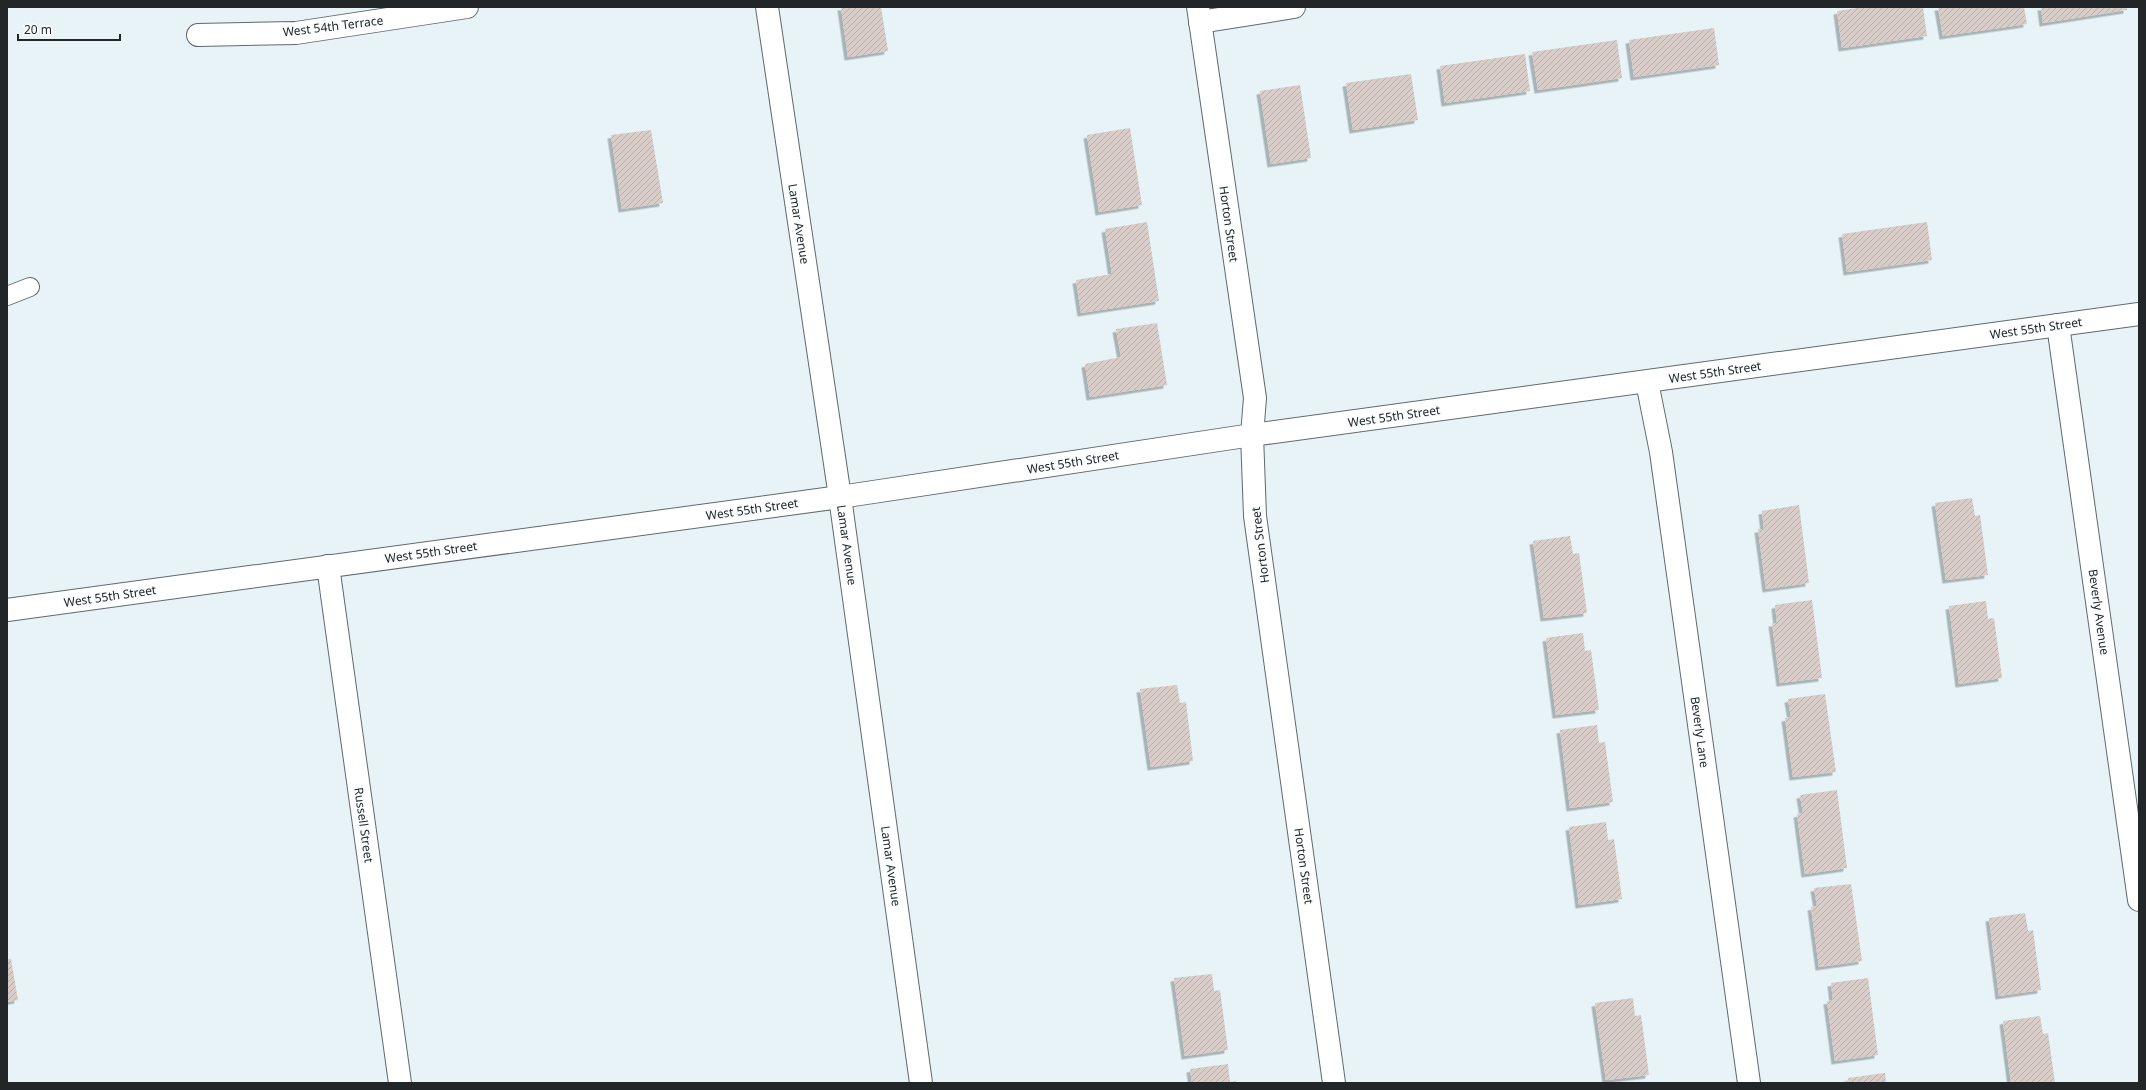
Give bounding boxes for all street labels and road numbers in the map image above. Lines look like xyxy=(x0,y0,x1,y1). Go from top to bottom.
street label: West 54th Terrace xyxy=(282,11,384,41)
street label: Lamar Avenue xyxy=(784,183,814,266)
street label: Horton Street xyxy=(1215,185,1243,264)
street label: West 55th Street xyxy=(1989,313,2084,343)
street label: West 55th Street xyxy=(1668,357,1763,387)
street label: West 55th Street xyxy=(1347,401,1442,431)
street label: West 55th Street xyxy=(1026,446,1121,478)
street label: West 55th Street xyxy=(705,494,800,524)
street label: Lamar Avenue xyxy=(833,504,861,587)
street label: Horton Street xyxy=(1247,505,1273,584)
street label: West 55th Street xyxy=(384,537,479,567)
street label: Beverly Avenue xyxy=(2085,568,2113,656)
street label: West 55th Street xyxy=(63,581,158,611)
street label: Beverly Lane xyxy=(1687,695,1713,769)
street label: Russell Street xyxy=(350,786,378,864)
street label: Lamar Avenue xyxy=(877,825,905,908)
street label: Horton Street xyxy=(1290,827,1318,906)

